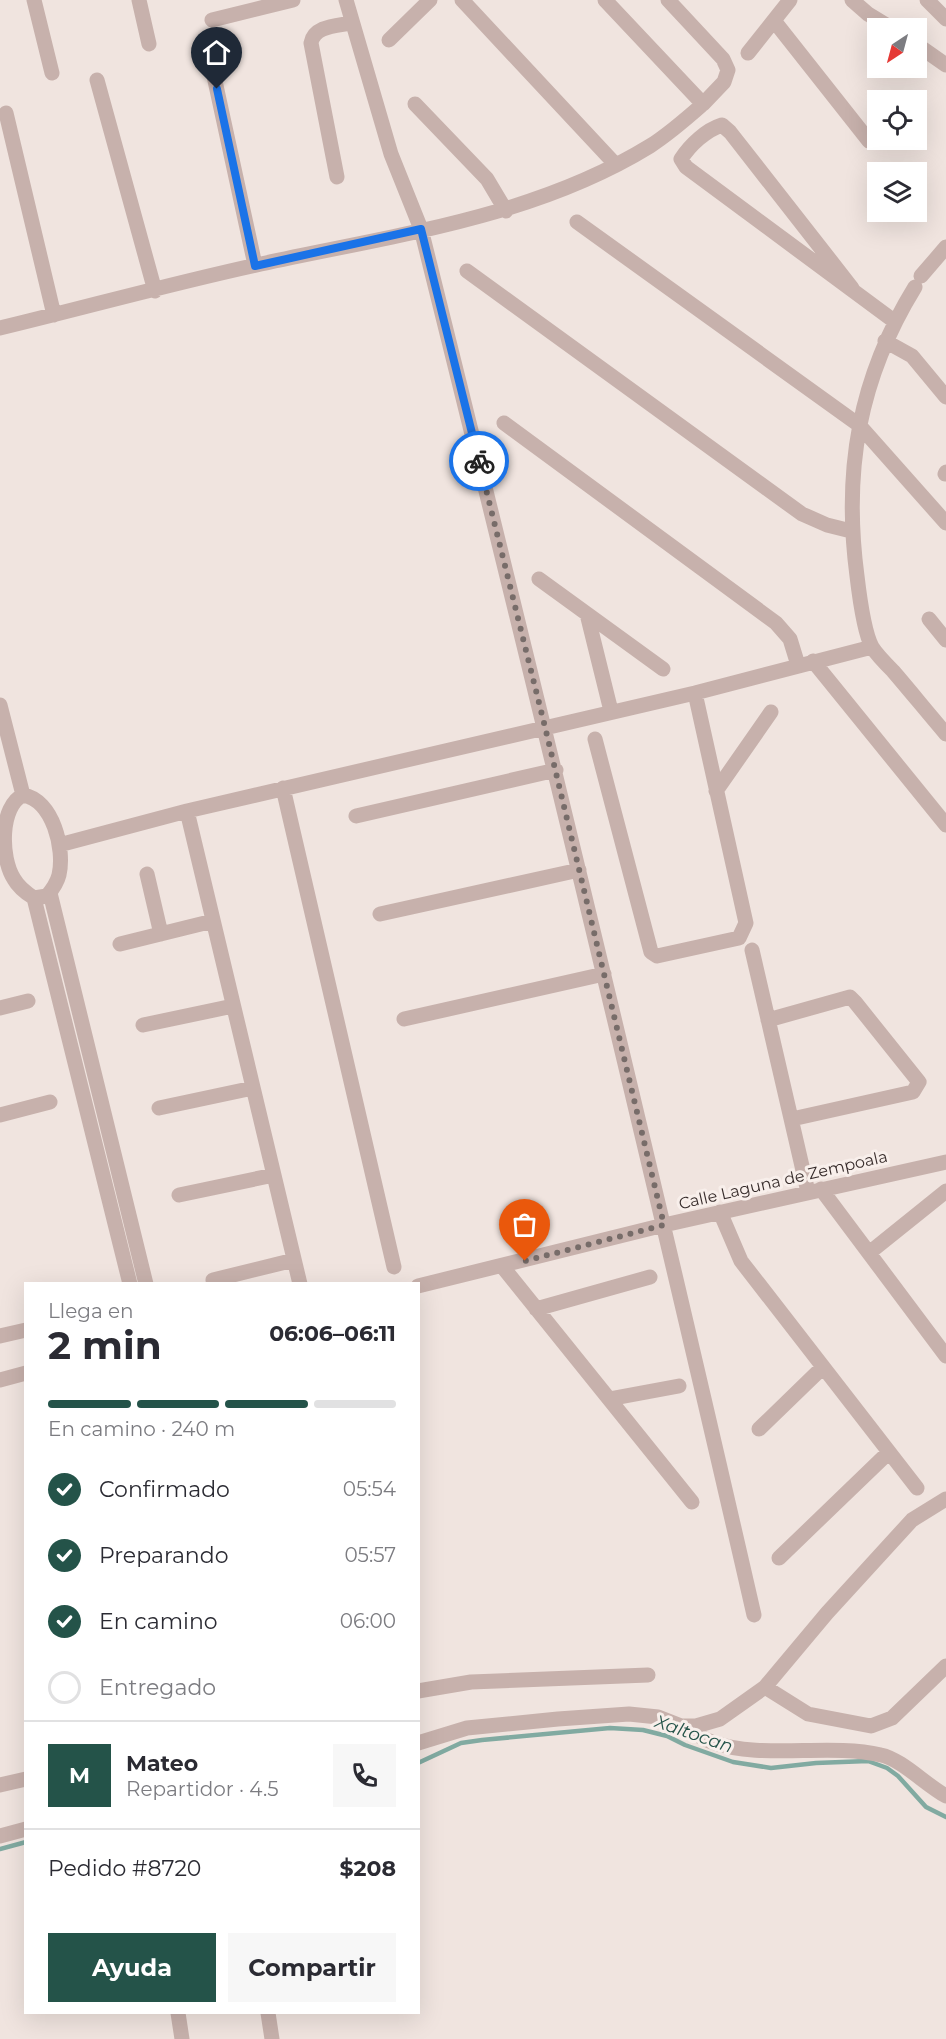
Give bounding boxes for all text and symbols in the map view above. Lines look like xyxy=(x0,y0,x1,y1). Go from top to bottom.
north arrow xyxy=(867,18,927,78)
map controls xyxy=(867,18,927,222)
pin xyxy=(191,27,242,89)
icon: home xyxy=(200,36,233,69)
button: locate xyxy=(867,90,927,150)
button: layers xyxy=(867,162,927,222)
courier xyxy=(449,431,509,491)
icon: bike xyxy=(463,445,496,478)
street label: Calle Laguna de Zempoala xyxy=(677,1147,889,1213)
pin xyxy=(499,1199,550,1261)
icon: bag xyxy=(508,1208,541,1241)
text: Llega en xyxy=(48,1299,134,1323)
text: 06:06–06:11 xyxy=(269,1320,396,1347)
text: 2 min xyxy=(48,1321,162,1369)
text: En camino · 240 m xyxy=(48,1417,235,1441)
icon: check xyxy=(48,1473,81,1506)
text: Confirmado xyxy=(99,1476,230,1503)
text: 05:54 xyxy=(343,1477,396,1501)
icon: check xyxy=(48,1539,81,1572)
text: Preparando xyxy=(99,1542,228,1569)
text: 05:57 xyxy=(344,1543,396,1567)
icon: check xyxy=(48,1605,81,1638)
text: En camino xyxy=(99,1608,218,1635)
text: 06:00 xyxy=(340,1609,396,1633)
text: Entregado xyxy=(99,1674,216,1701)
water label: Xaltocan xyxy=(651,1710,736,1758)
button: phone xyxy=(333,1744,396,1807)
text: Mateo xyxy=(126,1750,198,1777)
text: M xyxy=(69,1762,90,1789)
text: Repartidor · 4.5 xyxy=(126,1777,278,1801)
text: Pedido #8720 xyxy=(48,1855,201,1882)
text: $208 xyxy=(340,1855,396,1882)
button: Ayuda xyxy=(48,1933,216,2002)
button: Compartir xyxy=(228,1933,396,2002)

